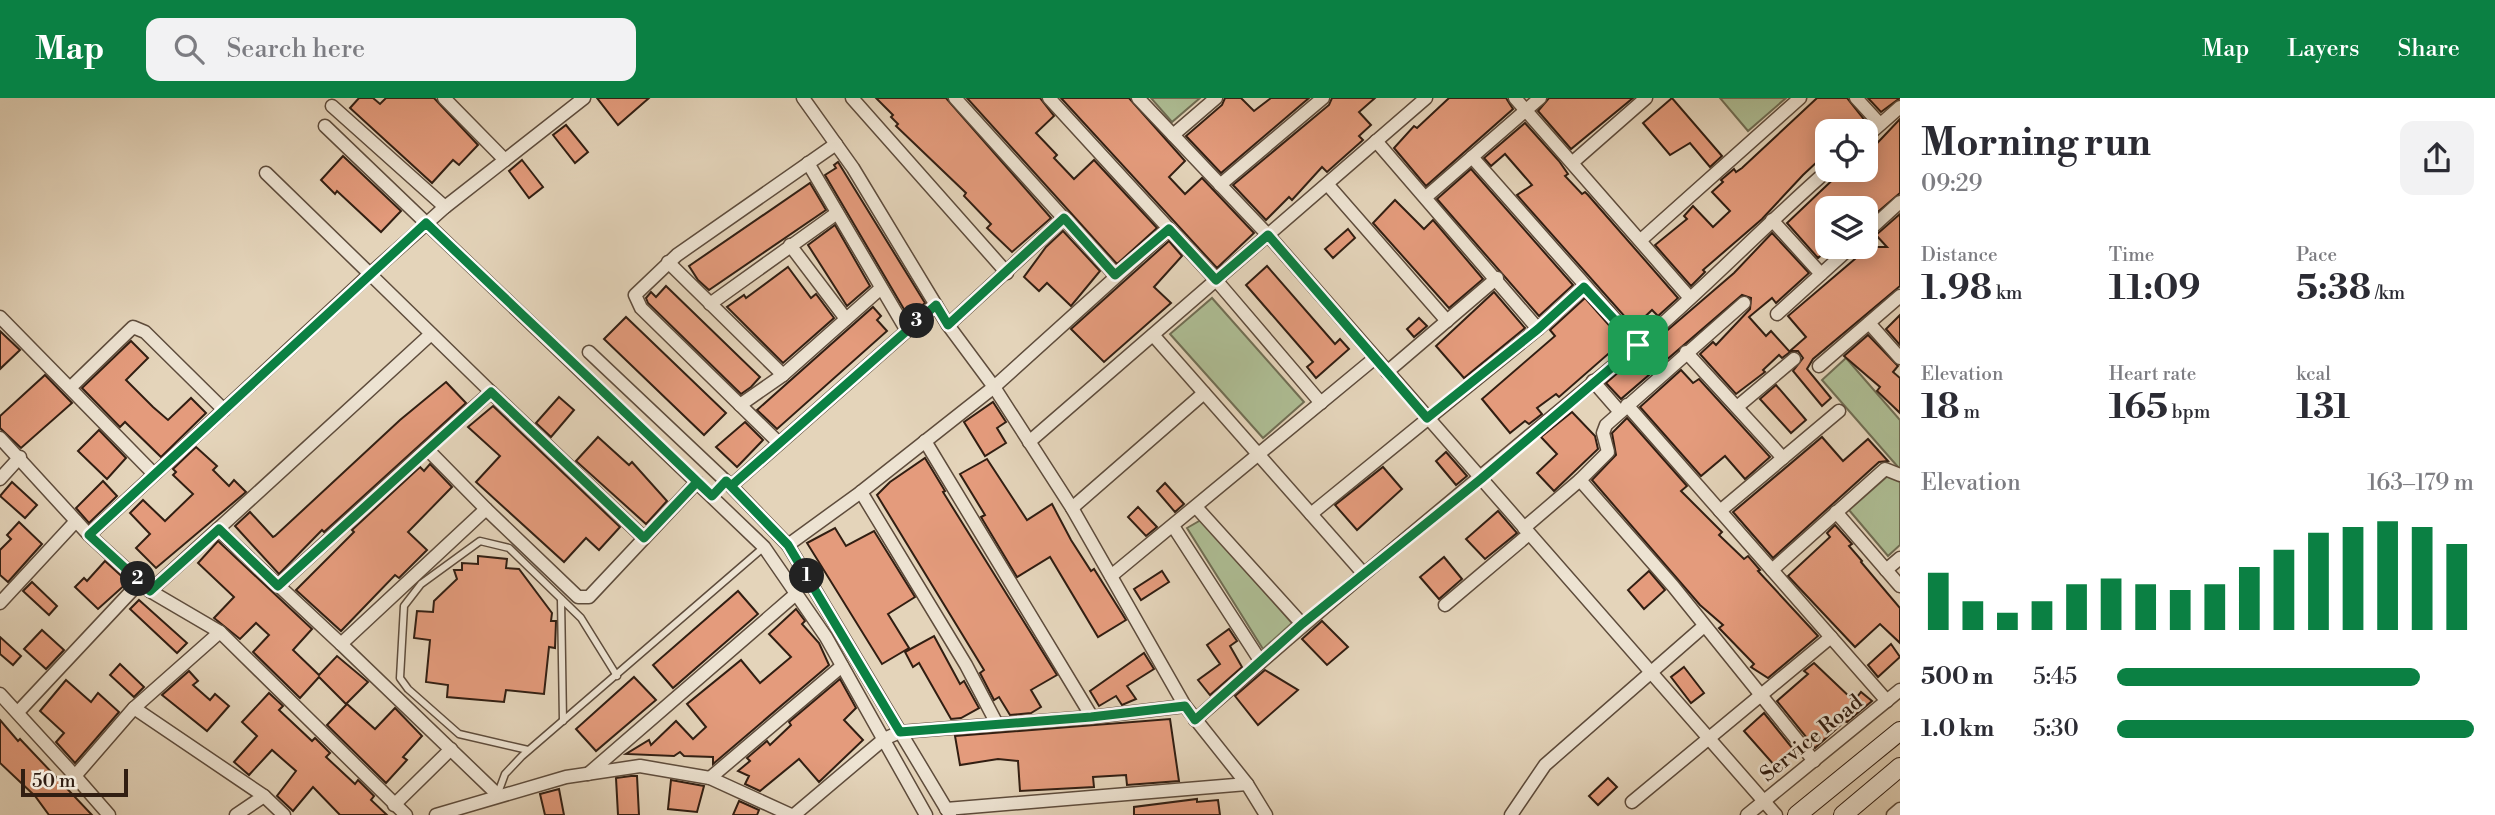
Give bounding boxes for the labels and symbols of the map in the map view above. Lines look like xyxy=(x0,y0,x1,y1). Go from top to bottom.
pin: 3 xyxy=(900,304,934,339)
pin xyxy=(1608,315,1668,375)
pin: 1 xyxy=(790,559,824,594)
pin: 2 xyxy=(120,561,156,596)
street label: Service Road xyxy=(1755,690,1868,788)
scale bar xyxy=(21,766,128,798)

